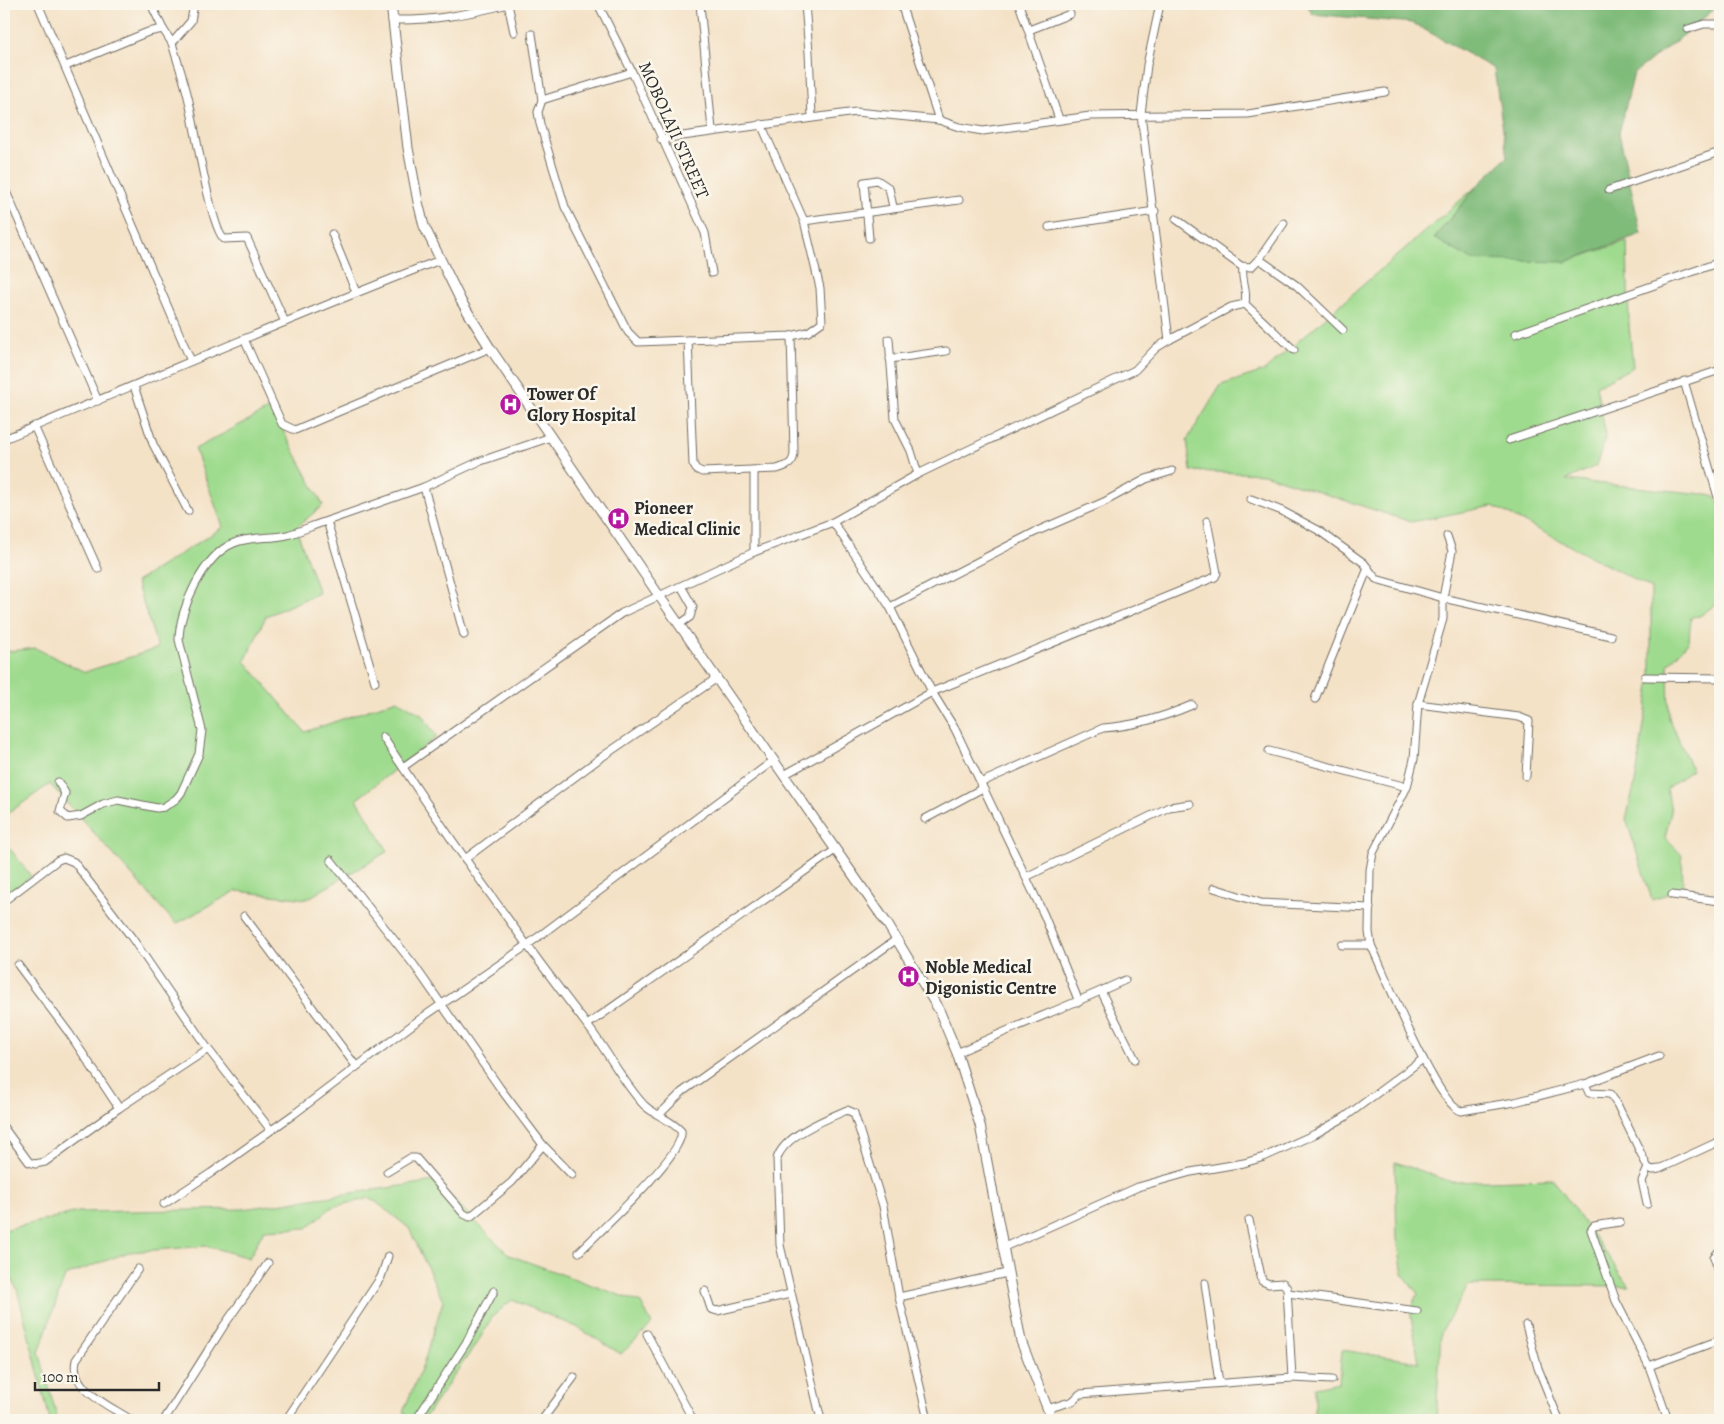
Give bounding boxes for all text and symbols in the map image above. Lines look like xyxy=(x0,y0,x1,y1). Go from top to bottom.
street label: MOBOLAJI STREET xyxy=(633,58,715,203)
place label: Tower Of Glory Hospital xyxy=(527,382,636,427)
hospital icon: Tower Of Glory Hospital xyxy=(499,392,523,416)
place label: Pioneer Medical Clinic xyxy=(634,496,741,541)
hospital icon: Pioneer Medical Clinic xyxy=(606,506,630,530)
place label: Noble Medical Digonistic Centre xyxy=(925,955,1057,1000)
hospital icon: Noble Medical Digonistic Centre xyxy=(897,965,921,989)
scale bar xyxy=(35,1359,159,1391)
text: 100 m xyxy=(42,1367,79,1387)

